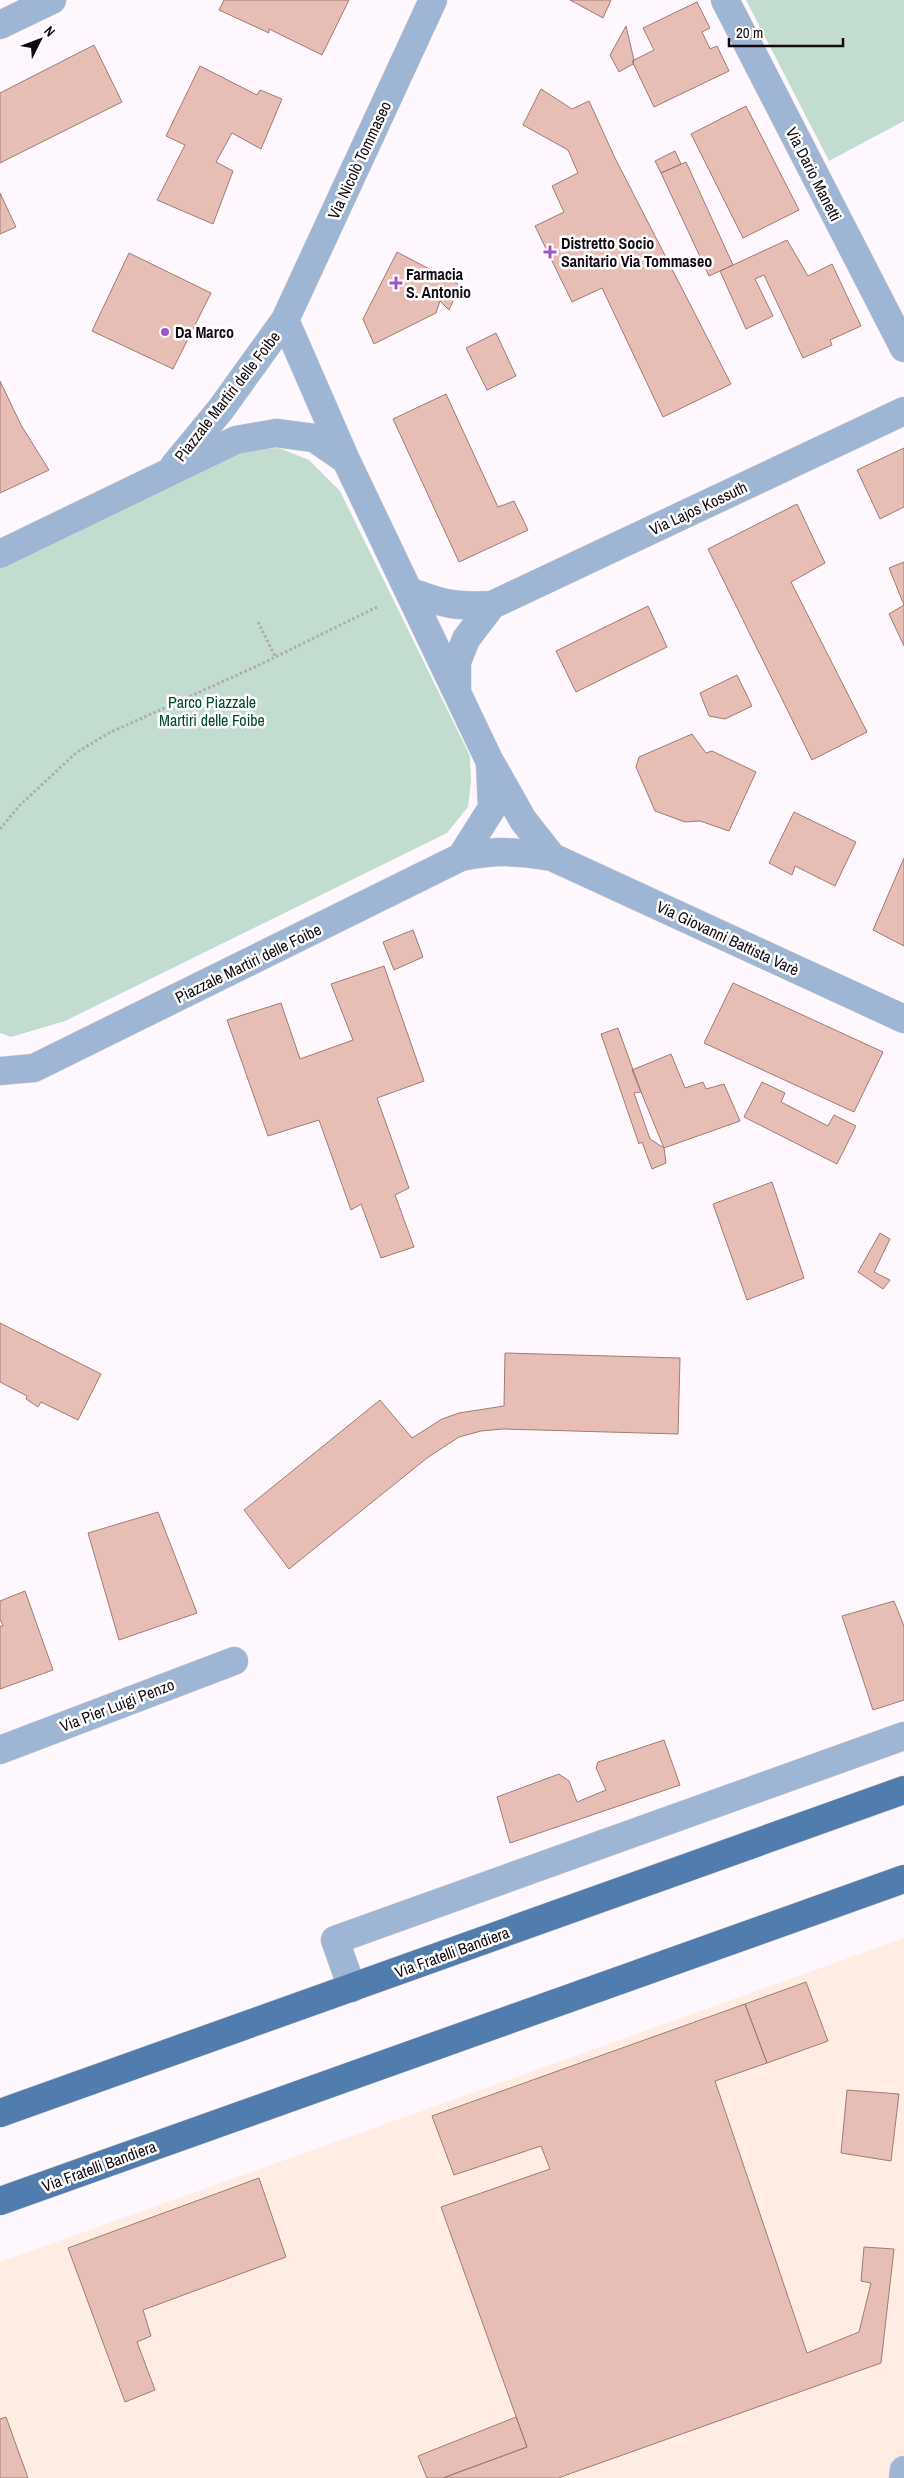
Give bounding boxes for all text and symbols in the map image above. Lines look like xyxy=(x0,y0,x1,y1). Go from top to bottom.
north arrow xyxy=(15,15,65,65)
scale bar xyxy=(729,15,843,47)
text: N xyxy=(40,22,59,40)
text: 20 m xyxy=(736,22,763,43)
street label: Via Nicolò Tommaseo xyxy=(322,97,396,223)
street label: Via Dario Manetti xyxy=(781,123,847,225)
place label: Distretto Socio Sanitario Via Tommaseo xyxy=(561,232,712,272)
marker: Distretto Socio Sanitario Via Tommaseo xyxy=(543,245,557,259)
place label: Farmacia S. Antonio xyxy=(406,263,471,303)
marker: Farmacia S. Antonio xyxy=(390,277,402,289)
place label: Da Marco xyxy=(175,321,234,343)
marker: Da Marco xyxy=(159,326,171,338)
street label: Piazzale Martiri delle Foibe xyxy=(169,326,285,466)
street label: Via Lajos Kossuth xyxy=(646,476,750,540)
park label: Parco Piazzale Martiri delle Foibe xyxy=(159,691,265,731)
street label: Via Giovanni Battista Varè xyxy=(653,895,803,981)
street label: Piazzale Martiri delle Foibe xyxy=(171,918,325,1008)
street label: Via Pier Luigi Penzo xyxy=(57,1673,177,1737)
street label: Via Fratelli Bandiera xyxy=(392,1921,513,1983)
street label: Via Fratelli Bandiera xyxy=(39,2135,160,2197)

